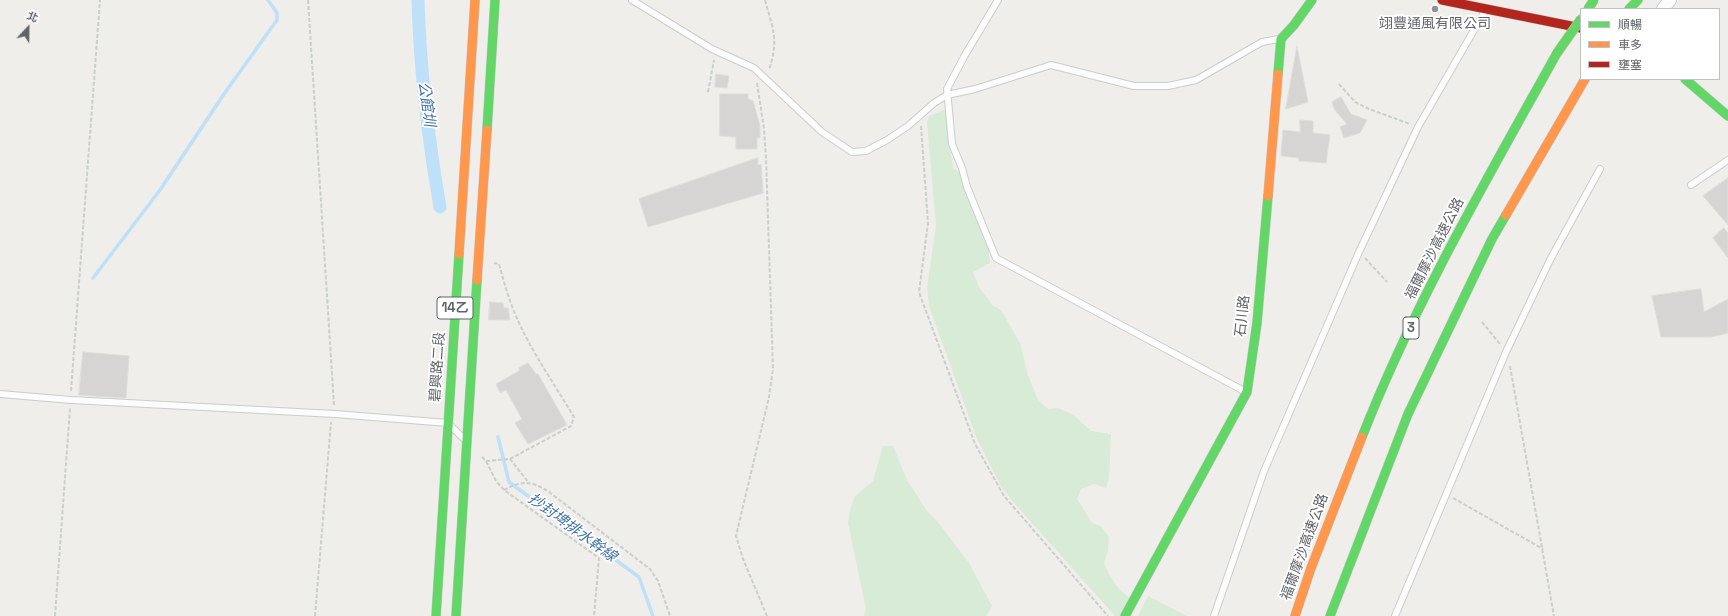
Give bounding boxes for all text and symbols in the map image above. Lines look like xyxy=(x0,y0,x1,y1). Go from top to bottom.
marker: 翊豐通風有限公司 xyxy=(1430,4,1440,14)
north arrow xyxy=(8,8,48,48)
text: 北 xyxy=(25,8,40,25)
legend xyxy=(1580,8,1720,80)
place label: 翊豐通風有限公司 xyxy=(1379,16,1491,32)
text: 順暢 xyxy=(1618,17,1642,33)
text: 車多 xyxy=(1618,37,1642,53)
text: 壅塞 xyxy=(1618,57,1642,73)
water label: 公館圳 xyxy=(414,80,438,128)
street label: 福爾摩沙高速公路 xyxy=(1402,195,1468,303)
street label: 石川路 xyxy=(1232,294,1254,338)
road number: 14乙 xyxy=(437,297,473,319)
road number: 3 xyxy=(1403,317,1419,339)
street label: 碧興路二段 xyxy=(427,331,449,403)
water label: 抄封埤排水幹線 xyxy=(524,490,620,566)
street label: 福爾摩沙高速公路 xyxy=(1278,492,1332,602)

